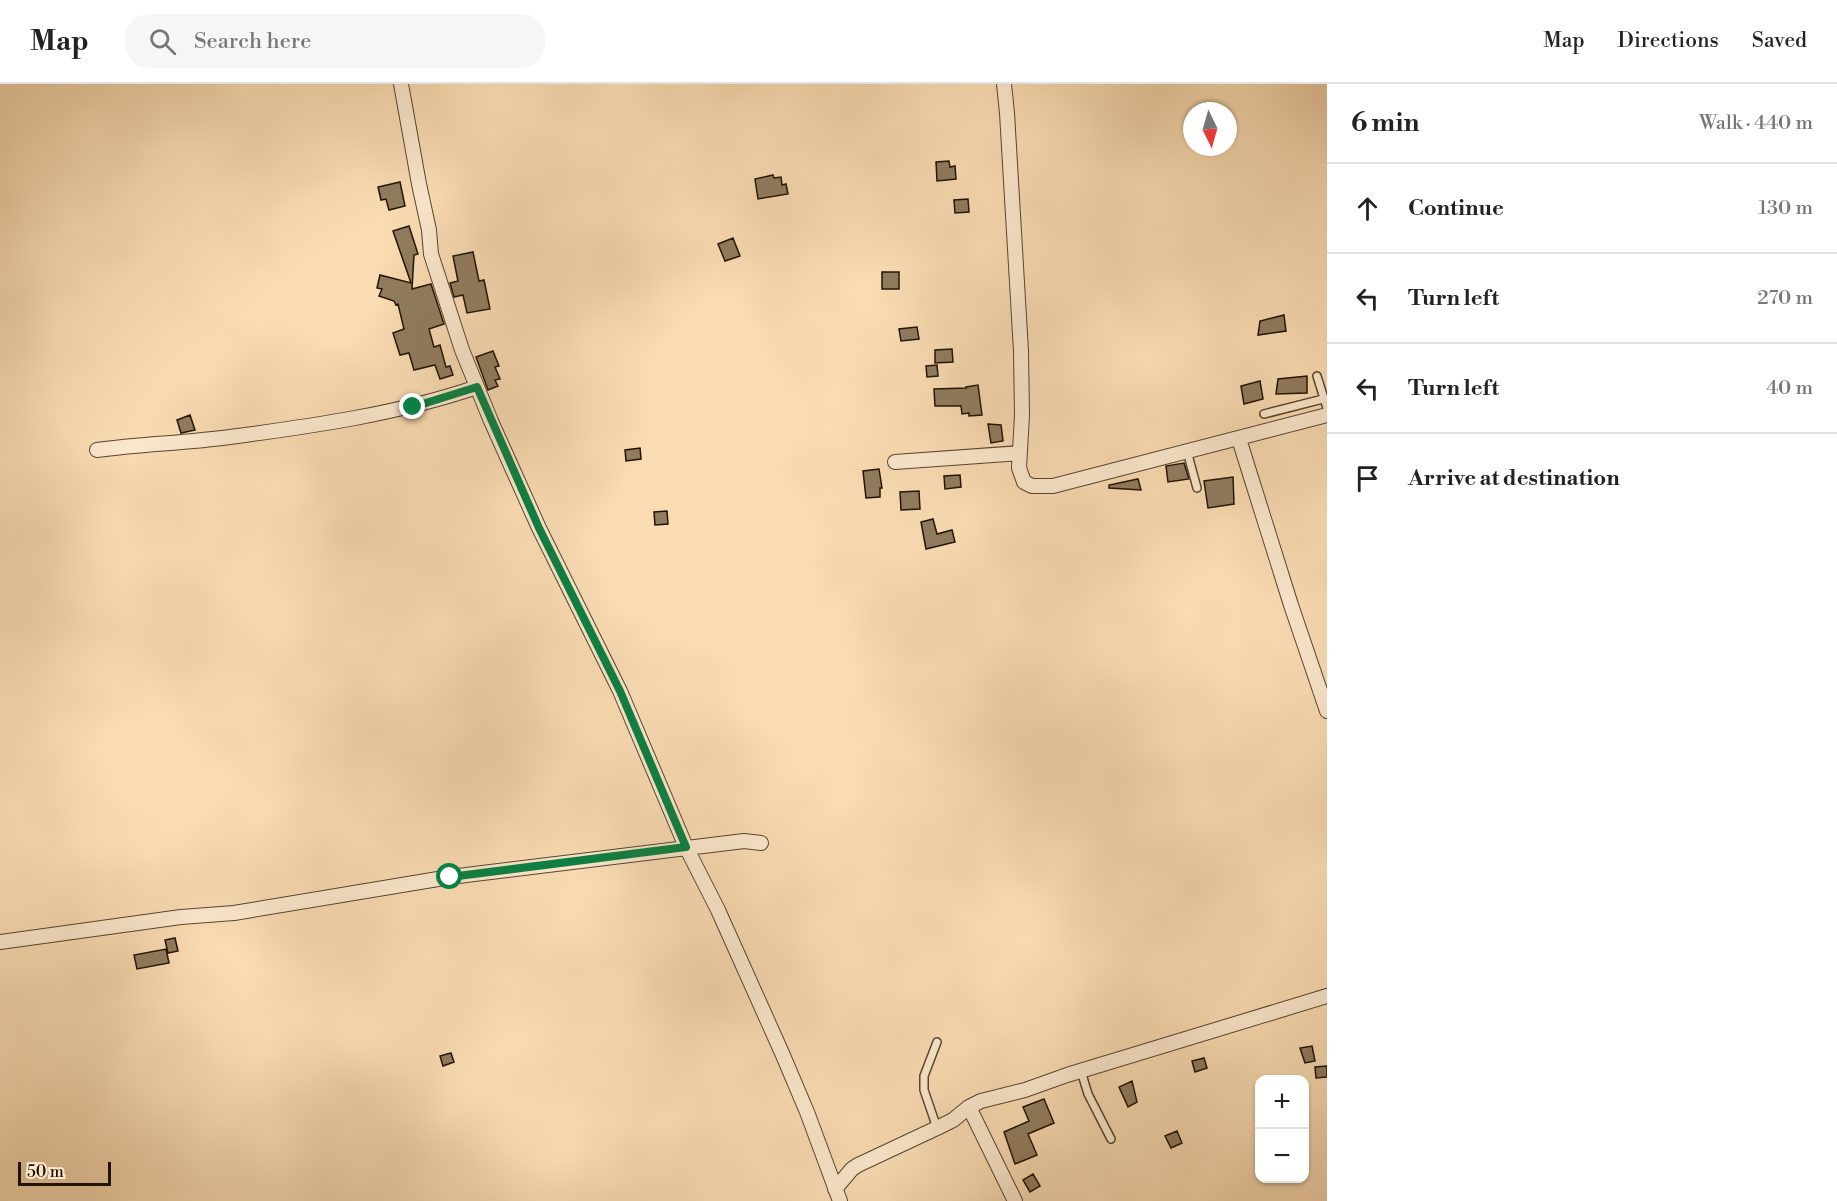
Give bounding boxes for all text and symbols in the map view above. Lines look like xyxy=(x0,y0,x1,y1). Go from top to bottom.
search box xyxy=(125,14,545,68)
text: Map xyxy=(30,24,89,59)
icon: search xyxy=(146,25,179,58)
text: Search here xyxy=(194,28,311,55)
text: Map xyxy=(1543,28,1585,54)
text: Directions xyxy=(1618,28,1719,54)
text: Saved xyxy=(1752,28,1807,54)
north arrow xyxy=(1183,102,1237,156)
text: 6 min xyxy=(1351,107,1419,139)
text: Walk · 440 m xyxy=(1699,111,1813,136)
icon: ahead xyxy=(1351,192,1384,225)
text: Continue xyxy=(1408,195,1504,222)
text: 130 m xyxy=(1758,196,1813,221)
icon: left xyxy=(1351,282,1384,315)
text: Turn left xyxy=(1408,285,1499,312)
text: 270 m xyxy=(1757,286,1813,311)
icon: left xyxy=(1351,372,1384,405)
text: Turn left xyxy=(1408,375,1499,402)
text: 40 m xyxy=(1766,376,1813,401)
route end xyxy=(399,393,425,419)
icon: arrive xyxy=(1351,462,1384,495)
text: Arrive at destination xyxy=(1408,465,1620,492)
route start xyxy=(436,863,462,889)
map controls xyxy=(1255,1075,1309,1183)
button: + xyxy=(1255,1075,1309,1129)
button: − xyxy=(1255,1129,1309,1183)
scale bar xyxy=(18,1159,111,1186)
text: 50 m xyxy=(27,1162,64,1182)

